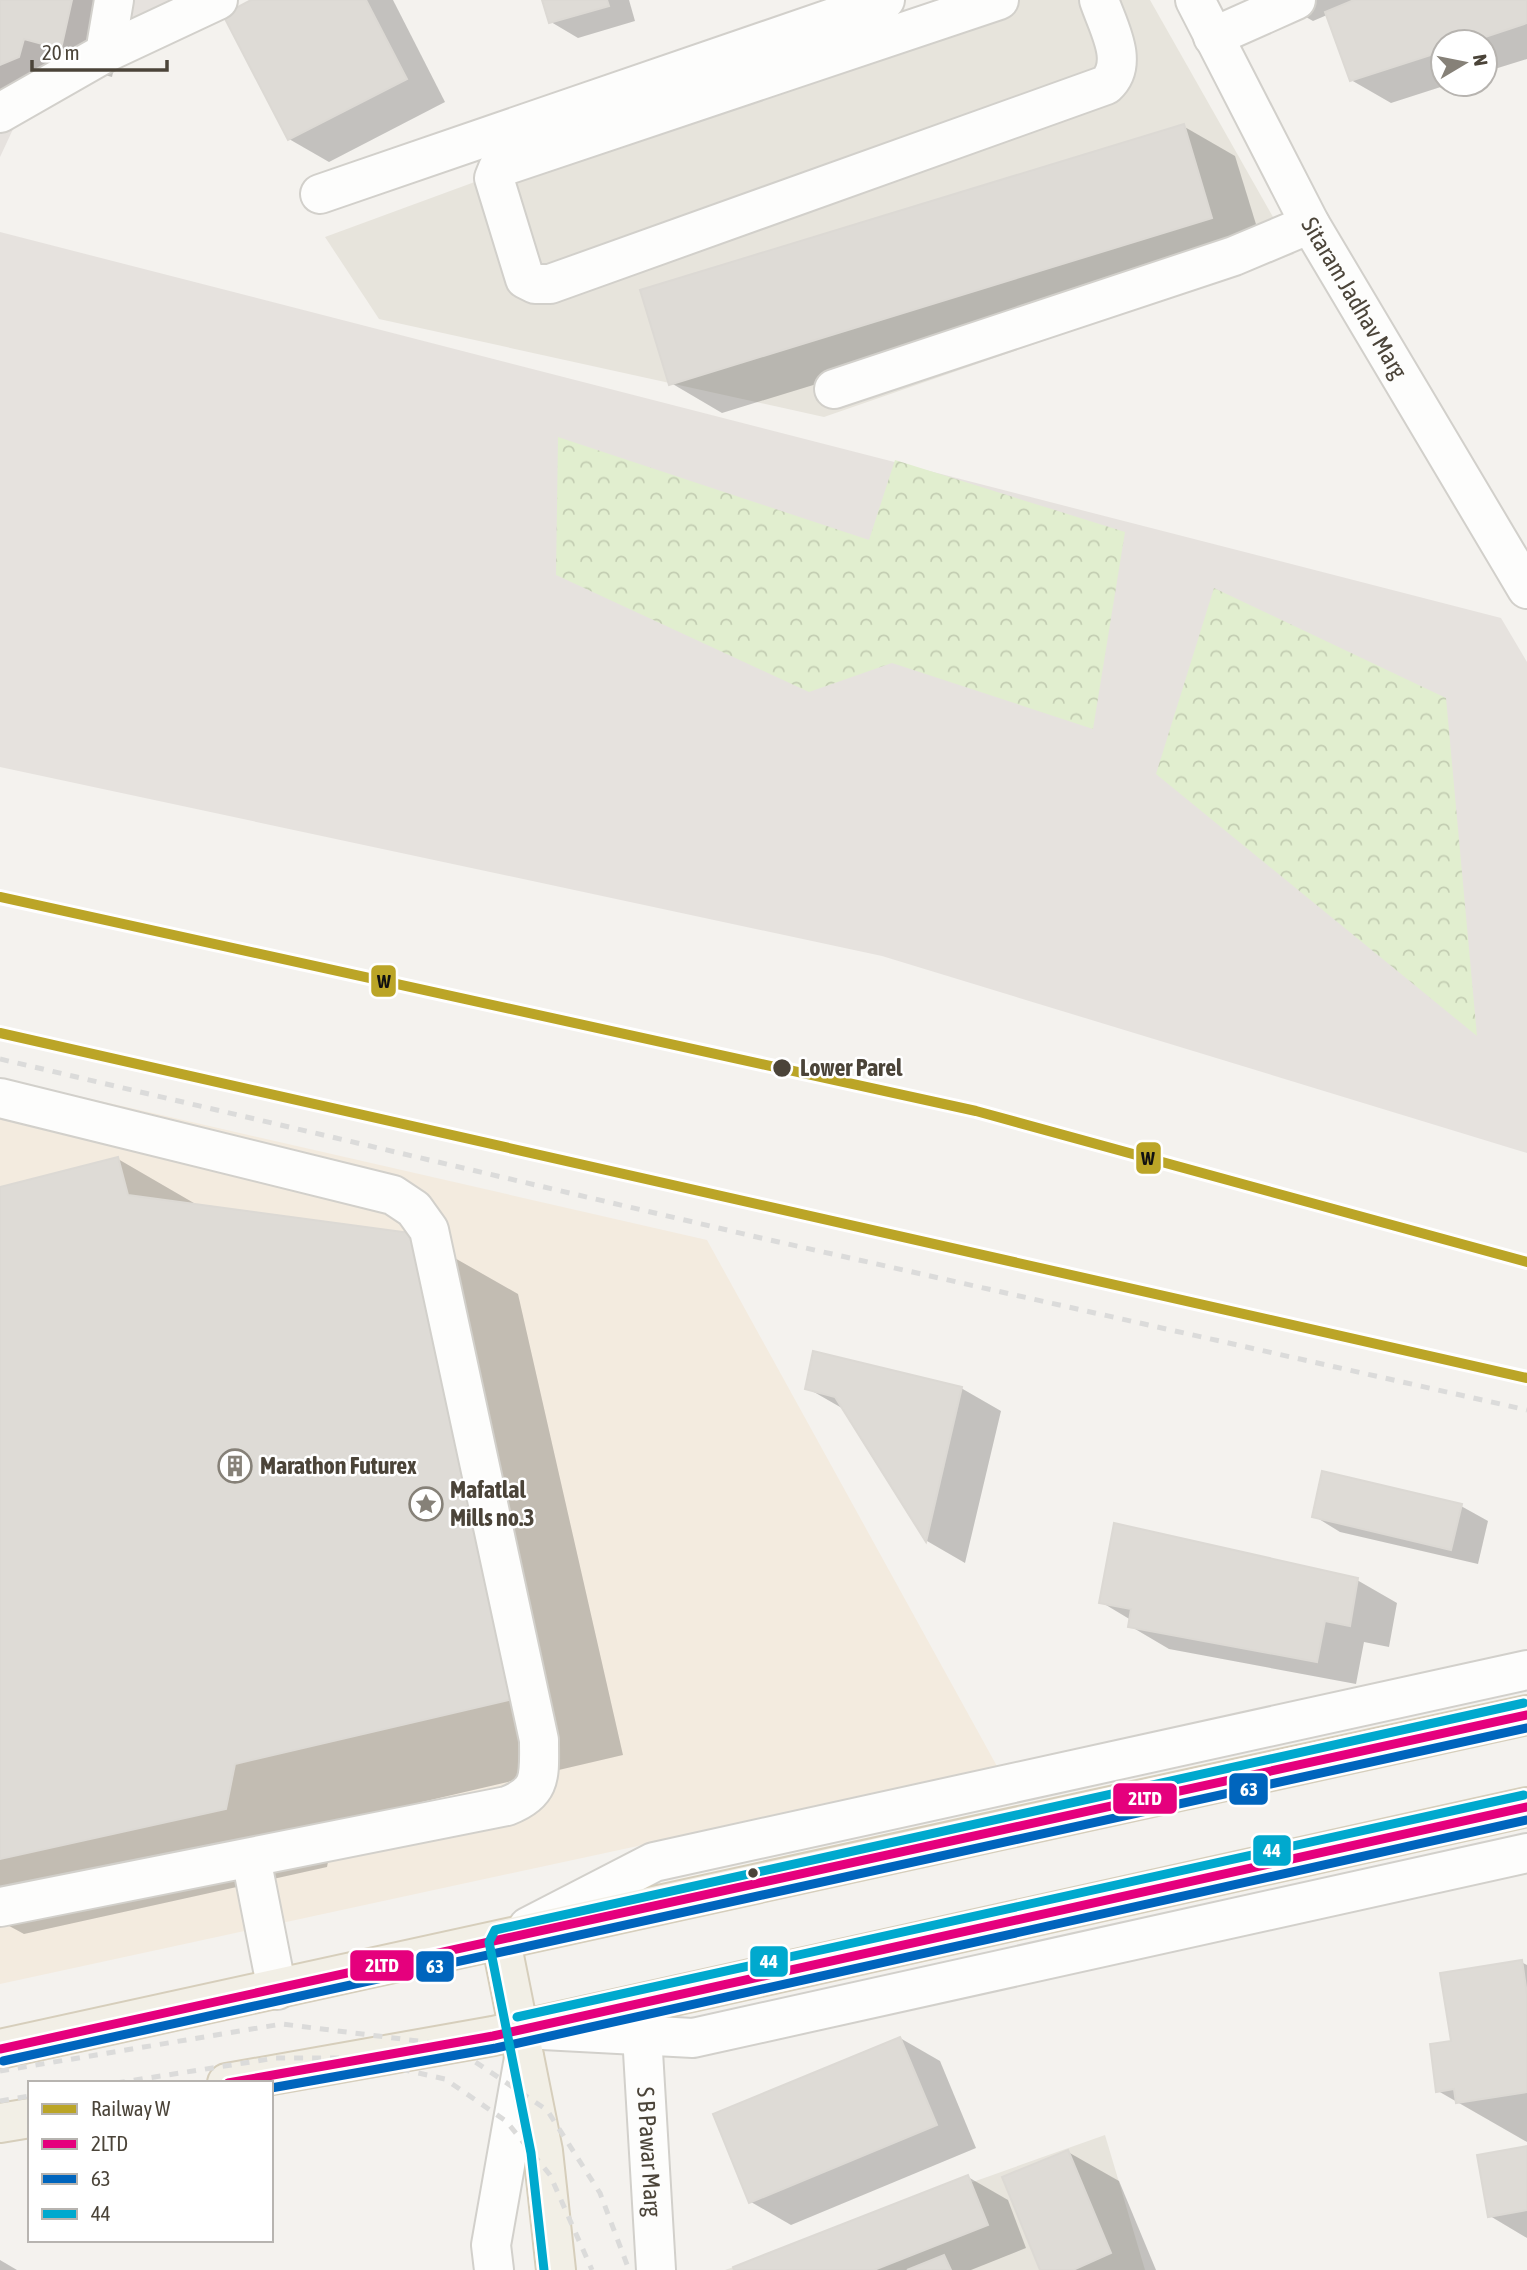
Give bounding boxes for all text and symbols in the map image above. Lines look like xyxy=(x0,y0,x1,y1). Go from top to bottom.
scale bar xyxy=(32,28,166,72)
north arrow xyxy=(1429,28,1499,98)
text: 20 m xyxy=(42,40,80,64)
text: N xyxy=(1469,53,1493,67)
street label: Sitaram Jadhav Marg xyxy=(1296,213,1413,384)
line badge: W xyxy=(370,964,397,998)
text: W xyxy=(376,970,391,992)
place label: Lower Parel xyxy=(800,1054,903,1081)
marker: Lower Parel xyxy=(771,1057,793,1079)
line badge: W xyxy=(1135,1141,1162,1175)
text: W xyxy=(1140,1147,1155,1169)
building icon: Marathon Futurex xyxy=(216,1447,254,1485)
place label: Marathon Futurex xyxy=(260,1452,417,1479)
place label: Mafatlal Mills no.3 xyxy=(450,1476,535,1531)
place icon: Mafatlal Mills no.3 xyxy=(407,1485,445,1523)
line badge: 63 xyxy=(1228,1772,1269,1806)
text: 63 xyxy=(1240,1778,1258,1800)
line badge: 2LTD xyxy=(1112,1782,1178,1815)
text: 2LTD xyxy=(1128,1787,1162,1809)
line badge: 44 xyxy=(1252,1834,1292,1867)
text: 44 xyxy=(1262,1839,1281,1861)
unlabelled marker xyxy=(746,1866,760,1880)
line badge: 44 xyxy=(749,1945,789,1978)
line badge: 2LTD xyxy=(349,1949,415,1982)
line badge: 63 xyxy=(415,1950,455,1983)
text: 44 xyxy=(759,1950,778,1972)
text: 2LTD xyxy=(365,1954,399,1976)
text: 63 xyxy=(426,1955,444,1977)
legend xyxy=(28,2081,273,2242)
street label: S B Pawar Marg xyxy=(632,2086,667,2218)
text: Railway W xyxy=(91,2096,171,2120)
text: 2LTD xyxy=(91,2131,128,2155)
text: 63 xyxy=(91,2166,111,2190)
text: 44 xyxy=(91,2201,111,2225)

